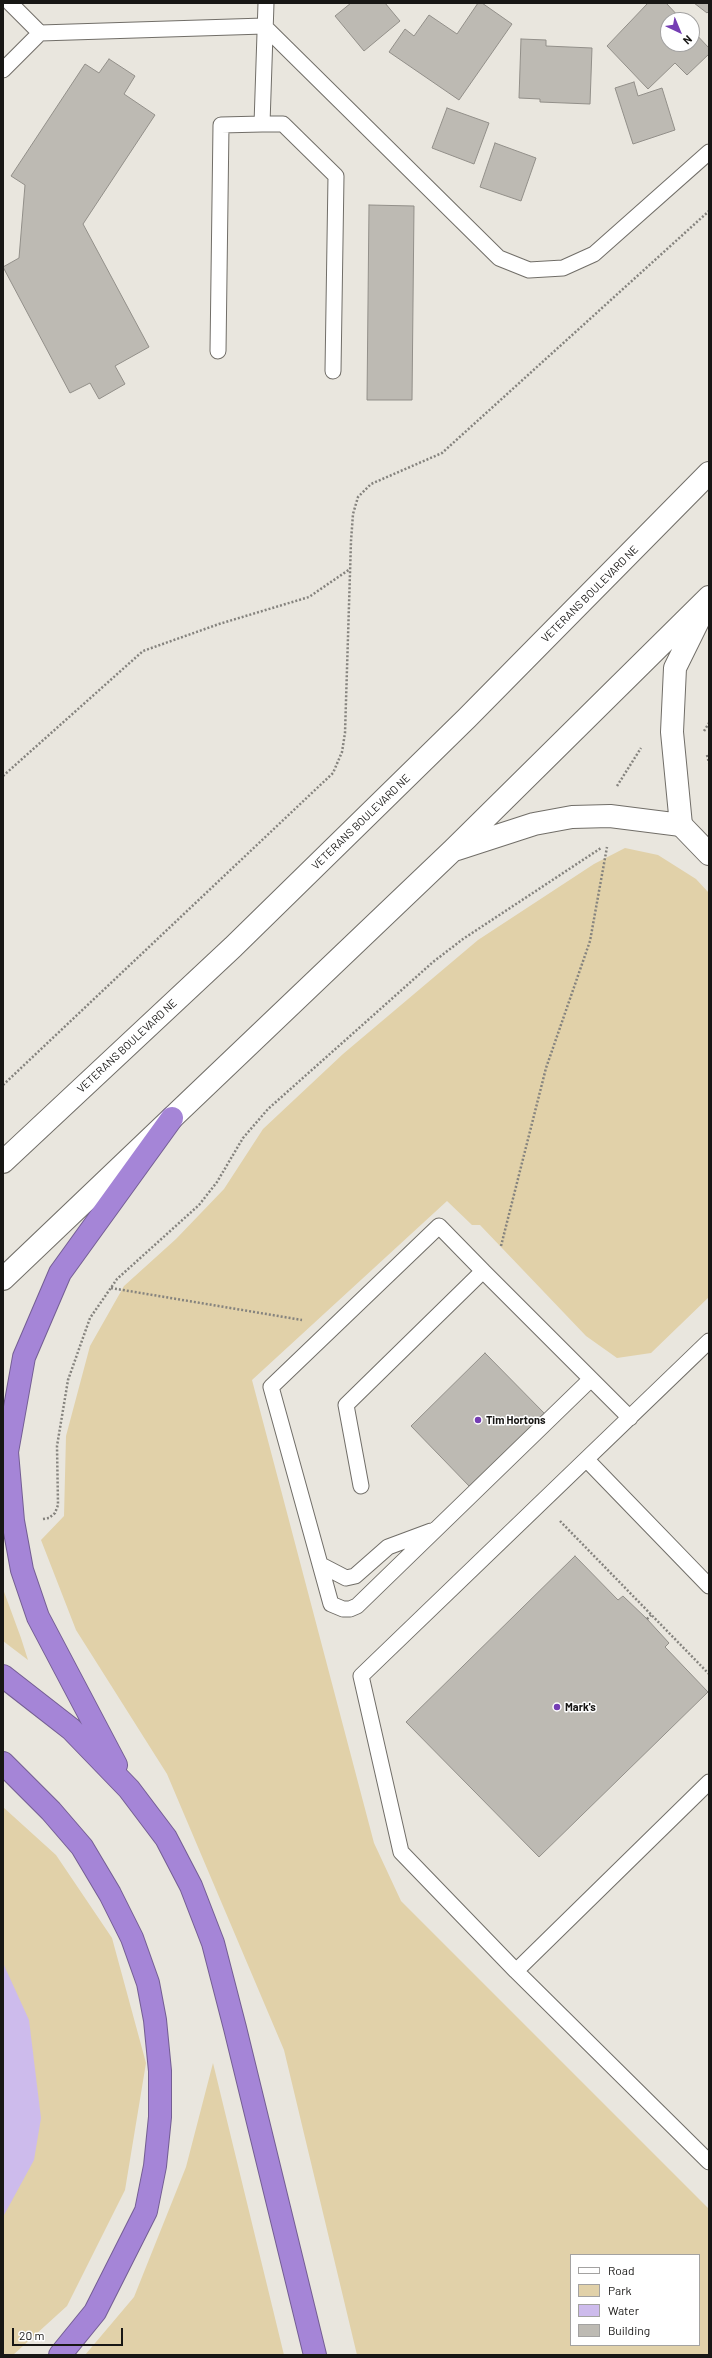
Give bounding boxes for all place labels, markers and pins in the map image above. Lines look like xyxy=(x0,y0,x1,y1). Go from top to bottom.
place label: Tim Hortons xyxy=(486,1413,546,1427)
marker: Tim Hortons xyxy=(473,1415,483,1425)
place label: Mark's xyxy=(565,1700,596,1714)
marker: Mark's xyxy=(552,1702,562,1712)

